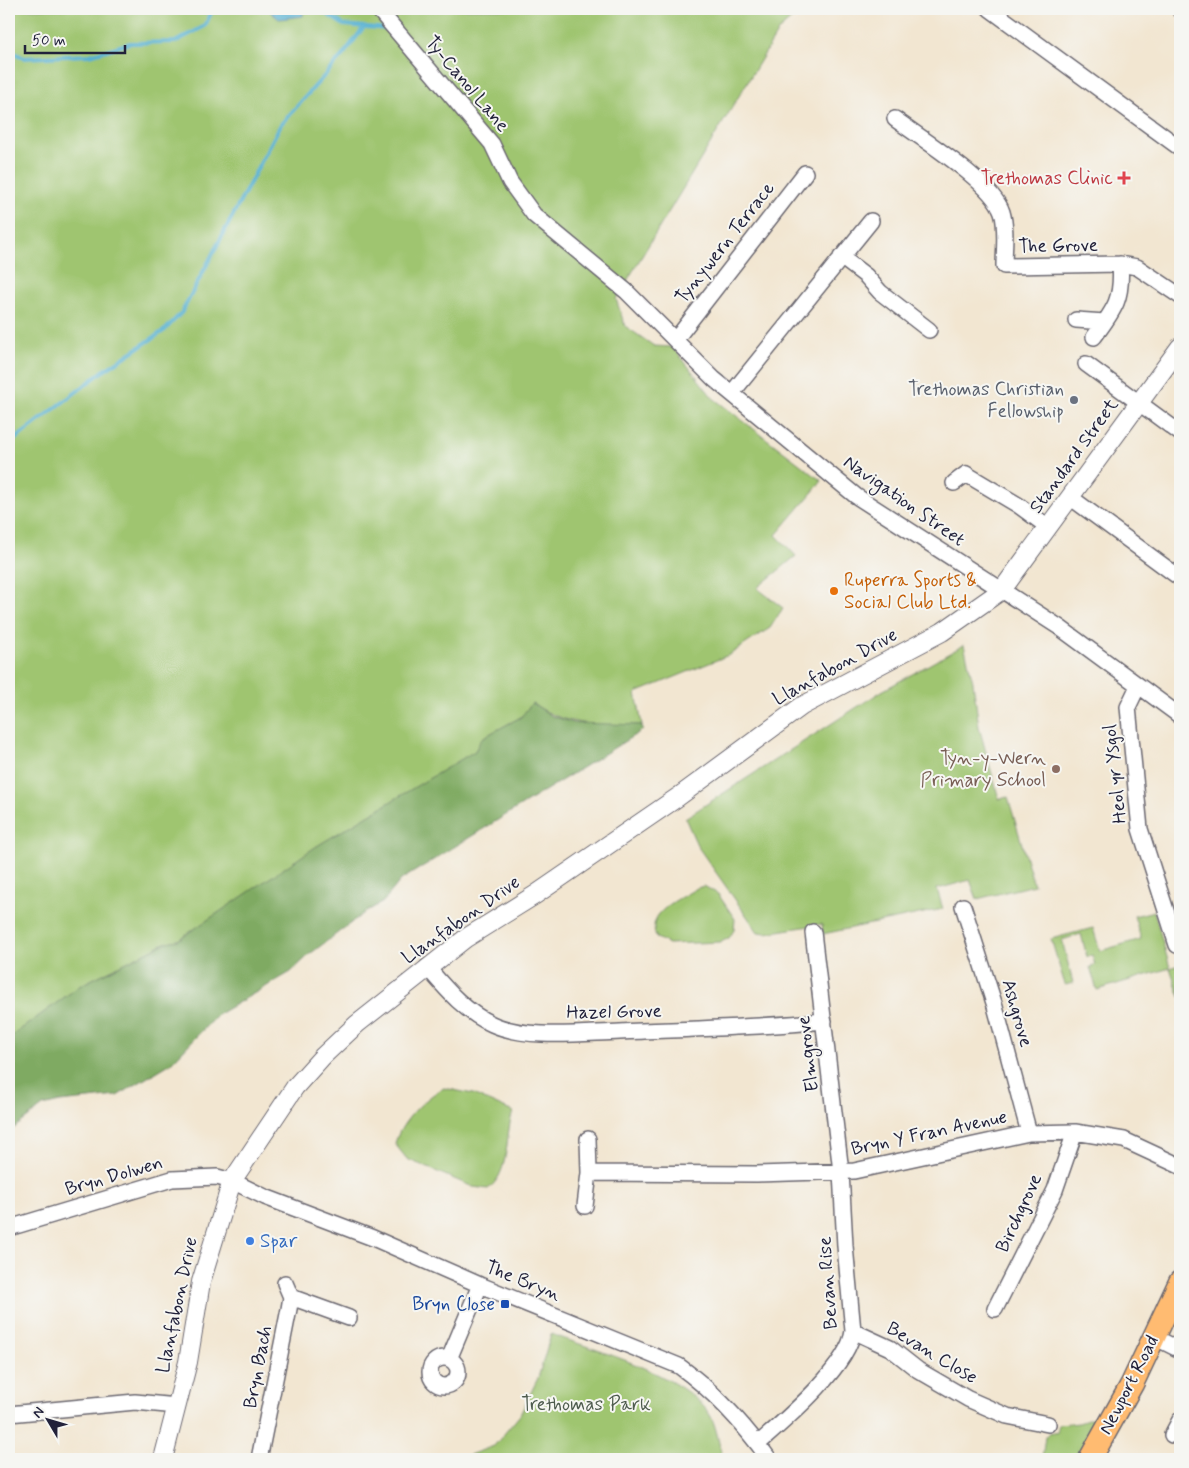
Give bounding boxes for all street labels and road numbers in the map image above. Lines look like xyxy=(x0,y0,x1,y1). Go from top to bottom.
street label: Ty-Canol Lane xyxy=(419,30,515,138)
street label: Tynywern Terrace xyxy=(670,177,781,310)
street label: The Grove xyxy=(1018,233,1098,259)
street label: Standard Street xyxy=(1024,393,1124,519)
street label: Navigation Street xyxy=(837,450,970,554)
street label: Llanfabon Drive xyxy=(768,622,902,712)
street label: Heol yr Ysgol xyxy=(1097,723,1134,825)
street label: Llanfabon Drive xyxy=(397,870,525,970)
street label: Ashgrove xyxy=(994,976,1039,1050)
street label: Hazel Grove xyxy=(566,999,662,1025)
street label: Elmgrove xyxy=(791,1014,827,1094)
street label: Bryn Y Fran Avenue xyxy=(849,1104,1009,1162)
street label: Bryn Dolwen xyxy=(62,1150,166,1202)
street label: Birchgrove xyxy=(990,1170,1049,1257)
street label: Llanfabon Drive xyxy=(150,1235,204,1375)
street label: Bevan Rise xyxy=(812,1236,844,1330)
street label: The Bryn xyxy=(482,1255,564,1307)
street label: Bevan Close xyxy=(882,1316,982,1390)
street label: Bryn Bach xyxy=(238,1324,278,1410)
street label: Newport Road xyxy=(1093,1331,1165,1439)

